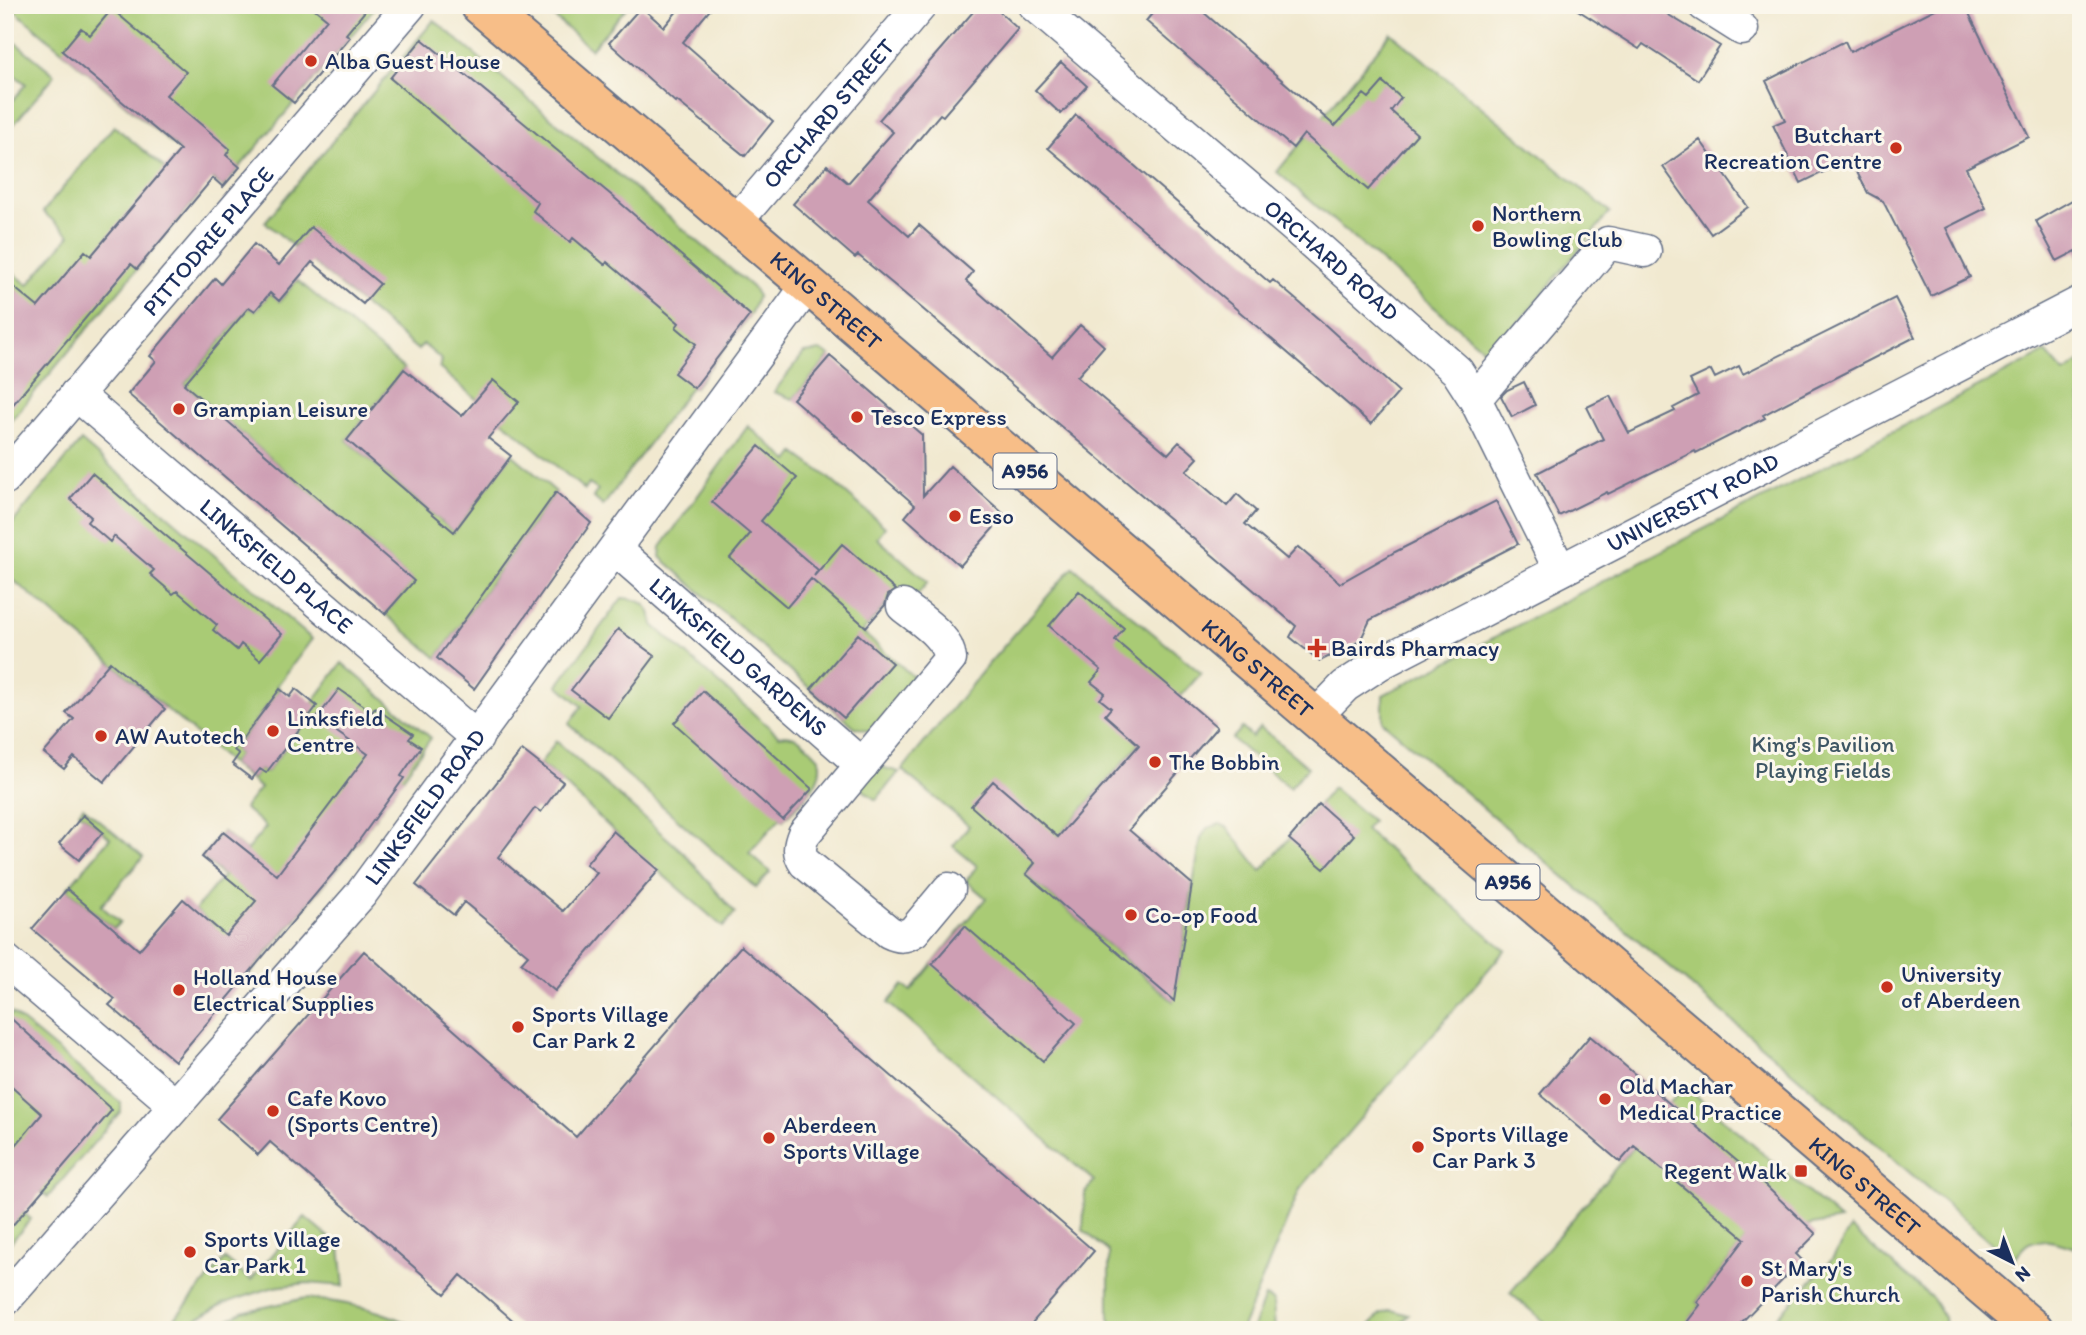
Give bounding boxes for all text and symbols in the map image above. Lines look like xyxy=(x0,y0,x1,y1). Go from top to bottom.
street label: ORCHARD STREET xyxy=(757,33,900,194)
place label: Alba Guest House xyxy=(325,47,501,75)
marker: Alba Guest House xyxy=(303,53,319,69)
place label: Butchart Recreation Centre xyxy=(1704,121,1882,175)
marker: Butchart Recreation Centre xyxy=(1888,140,1904,156)
street label: PITTODRIE PLACE xyxy=(136,160,280,321)
street label: ORCHARD ROAD xyxy=(1258,193,1405,327)
place label: Northern Bowling Club xyxy=(1492,199,1623,253)
marker: Northern Bowling Club xyxy=(1470,218,1486,234)
street label: KING STREET xyxy=(764,245,888,356)
place label: Grampian Leisure xyxy=(193,395,368,423)
marker: Grampian Leisure xyxy=(171,401,187,417)
place label: Tesco Express xyxy=(871,403,1007,431)
marker: Tesco Express xyxy=(849,409,865,425)
street label: UNIVERSITY ROAD xyxy=(1602,446,1783,558)
road number: A956 xyxy=(993,454,1056,489)
street label: LINKSFIELD PLACE xyxy=(194,492,359,639)
place label: Esso xyxy=(969,502,1014,530)
marker: Esso xyxy=(947,508,963,524)
street label: LINKSFIELD GARDENS xyxy=(644,572,833,742)
street label: KING STREET xyxy=(1196,613,1320,724)
place label: Bairds Pharmacy xyxy=(1331,634,1499,662)
marker: Bairds Pharmacy xyxy=(1309,640,1325,656)
place label: Linksfield Centre xyxy=(287,704,384,758)
place label: AW Autotech xyxy=(115,722,245,750)
marker: Linksfield Centre xyxy=(265,723,281,739)
street label: LINKSFIELD ROAD xyxy=(358,723,492,891)
marker: AW Autotech xyxy=(93,728,109,744)
park label: King's Pavilion Playing Fields xyxy=(1751,730,1895,784)
place label: The Bobbin xyxy=(1169,748,1279,776)
marker: The Bobbin xyxy=(1147,754,1163,770)
road number: A956 xyxy=(1476,864,1540,900)
place label: Co-op Food xyxy=(1145,901,1258,929)
marker: Co-op Food xyxy=(1123,907,1139,923)
place label: University of Aberdeen xyxy=(1901,960,2020,1014)
place label: Holland House Electrical Supplies xyxy=(193,963,374,1017)
marker: University of Aberdeen xyxy=(1879,979,1895,995)
marker: Holland House Electrical Supplies xyxy=(171,982,187,998)
place label: Sports Village Car Park 2 xyxy=(532,1000,669,1054)
marker: Sports Village Car Park 2 xyxy=(510,1019,526,1035)
place label: Old Machar Medical Practice xyxy=(1619,1072,1782,1126)
place label: Cafe Kovo (Sports Centre) xyxy=(287,1084,438,1138)
marker: Old Machar Medical Practice xyxy=(1597,1091,1613,1107)
marker: Cafe Kovo (Sports Centre) xyxy=(265,1103,281,1119)
place label: Aberdeen Sports Village xyxy=(783,1111,920,1165)
place label: Sports Village Car Park 3 xyxy=(1432,1120,1569,1174)
marker: Aberdeen Sports Village xyxy=(761,1130,777,1146)
street label: KING STREET xyxy=(1803,1130,1927,1241)
marker: Sports Village Car Park 3 xyxy=(1410,1139,1426,1155)
place label: Regent Walk xyxy=(1664,1157,1787,1185)
marker: Regent Walk xyxy=(1793,1163,1809,1179)
place label: Sports Village Car Park 1 xyxy=(204,1225,341,1279)
north arrow xyxy=(1978,1226,2048,1296)
marker: Sports Village Car Park 1 xyxy=(182,1244,198,1260)
place label: St Mary's Parish Church xyxy=(1761,1254,1900,1308)
text: N xyxy=(2011,1261,2036,1287)
marker: St Mary's Parish Church xyxy=(1739,1273,1755,1289)

